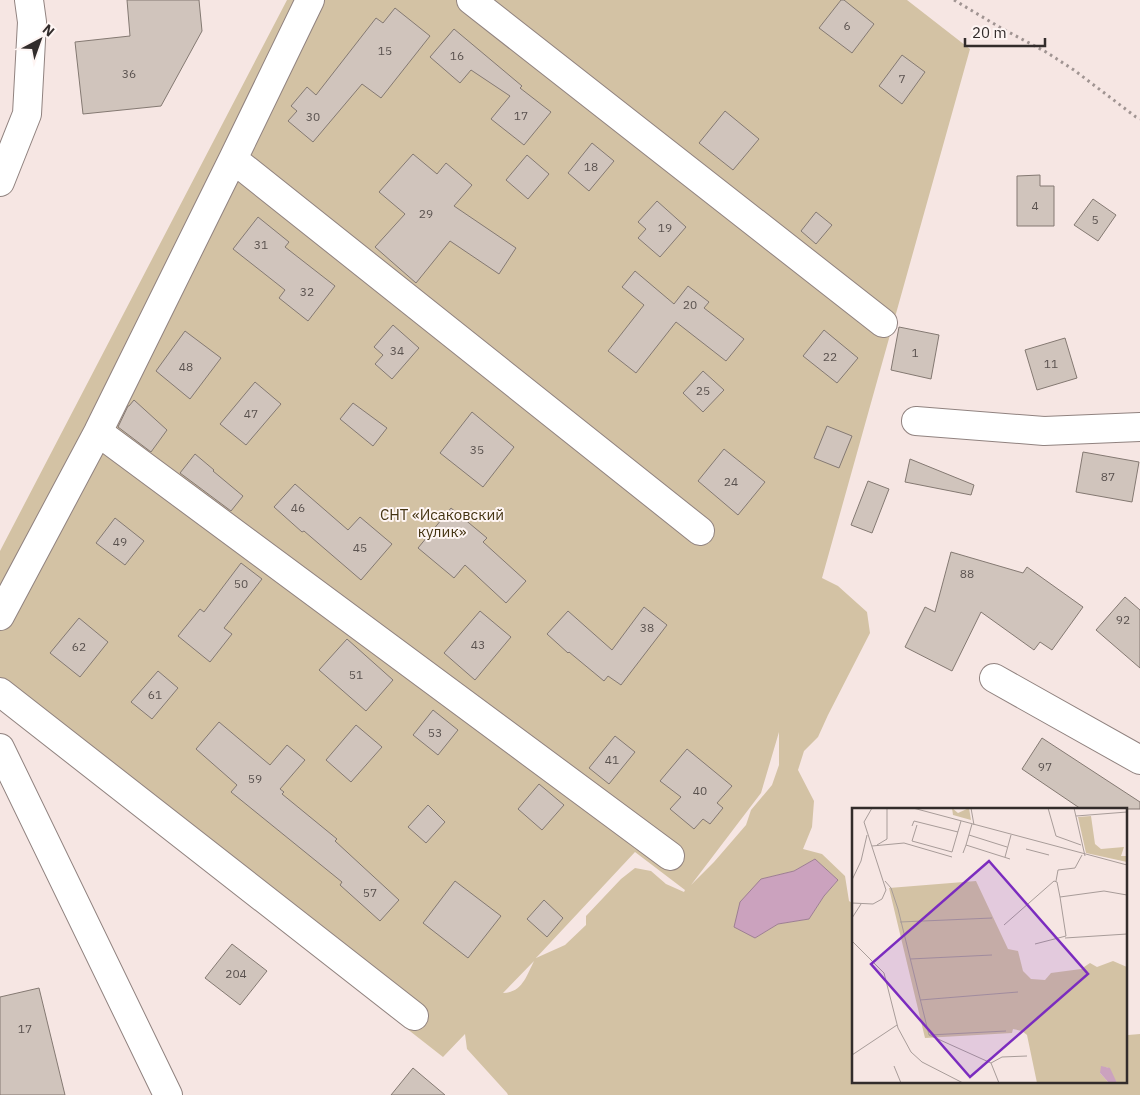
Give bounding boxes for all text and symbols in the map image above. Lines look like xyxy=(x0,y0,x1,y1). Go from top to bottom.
north arrow xyxy=(15,15,65,65)
scale bar xyxy=(965,15,1045,47)
house number: 6 xyxy=(843,18,851,33)
text: N xyxy=(39,20,58,40)
text: 20 m xyxy=(972,23,1007,42)
house number: 15 xyxy=(378,43,392,58)
house number: 16 xyxy=(450,48,464,63)
house number: 36 xyxy=(122,66,136,81)
house number: 7 xyxy=(898,71,906,86)
house number: 17 xyxy=(514,108,528,123)
house number: 30 xyxy=(306,109,320,124)
house number: 18 xyxy=(584,159,598,174)
house number: 4 xyxy=(1031,198,1039,213)
house number: 29 xyxy=(419,206,433,221)
house number: 5 xyxy=(1091,212,1099,227)
house number: 19 xyxy=(658,220,672,235)
house number: 31 xyxy=(254,237,268,252)
house number: 32 xyxy=(300,284,314,299)
house number: 20 xyxy=(683,297,697,312)
house number: 34 xyxy=(390,343,404,358)
house number: 1 xyxy=(911,345,919,360)
house number: 22 xyxy=(823,349,837,364)
house number: 11 xyxy=(1044,356,1058,371)
house number: 48 xyxy=(179,359,193,374)
house number: 25 xyxy=(696,383,710,398)
house number: 47 xyxy=(244,406,258,421)
house number: 35 xyxy=(470,442,484,457)
house number: 87 xyxy=(1101,469,1115,484)
house number: 24 xyxy=(724,474,738,489)
house number: 46 xyxy=(291,500,305,515)
park label: СНТ «Исаковский кулик» xyxy=(380,505,504,541)
house number: 49 xyxy=(113,534,127,549)
house number: 45 xyxy=(353,540,367,555)
house number: 88 xyxy=(960,566,974,581)
house number: 50 xyxy=(234,576,248,591)
house number: 92 xyxy=(1116,612,1130,627)
house number: 38 xyxy=(640,620,654,635)
house number: 43 xyxy=(471,637,485,652)
house number: 62 xyxy=(72,639,86,654)
house number: 51 xyxy=(349,667,363,682)
house number: 61 xyxy=(148,687,162,702)
house number: 53 xyxy=(428,725,442,740)
house number: 41 xyxy=(605,752,619,767)
house number: 97 xyxy=(1038,759,1052,774)
house number: 59 xyxy=(248,771,262,786)
house number: 40 xyxy=(693,783,707,798)
inset map xyxy=(852,808,1128,1082)
house number: 57 xyxy=(363,885,377,900)
house number: 204 xyxy=(225,966,247,981)
house number: 17 xyxy=(18,1021,32,1036)

